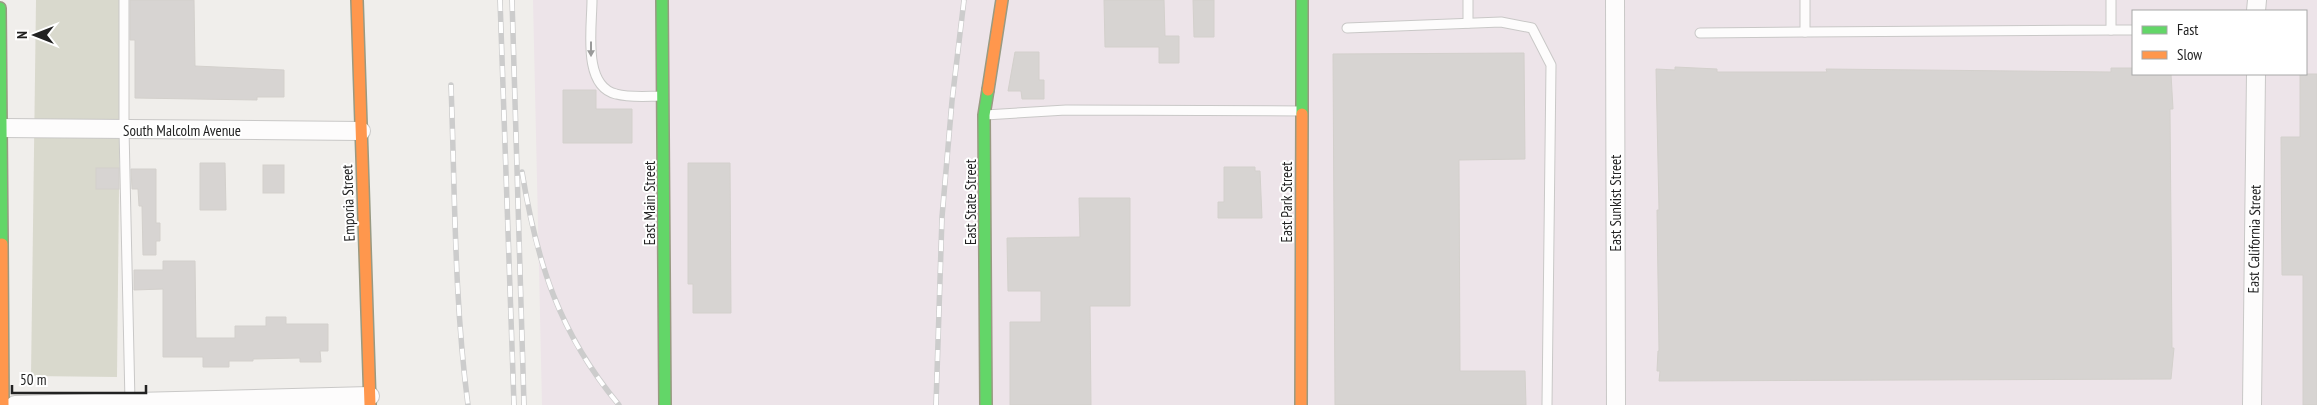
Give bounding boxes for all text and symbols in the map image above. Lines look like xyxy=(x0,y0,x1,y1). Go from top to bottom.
north arrow xyxy=(10,10,60,60)
legend xyxy=(2132,10,2307,75)
text: Fast xyxy=(2177,20,2198,39)
text: N xyxy=(13,31,31,39)
one-way arrow xyxy=(587,41,595,57)
text: Slow xyxy=(2177,45,2202,64)
street label: South Malcolm Avenue xyxy=(123,121,241,140)
street label: East Sunkist Street xyxy=(1606,155,1625,251)
street label: East State Street xyxy=(961,159,980,245)
street label: East Main Street xyxy=(640,161,659,245)
street label: East Park Street xyxy=(1277,162,1296,242)
street label: Emporia Street xyxy=(337,164,359,242)
street label: East California Street xyxy=(2244,185,2264,293)
scale bar xyxy=(12,362,146,394)
text: 50 m xyxy=(20,370,46,389)

